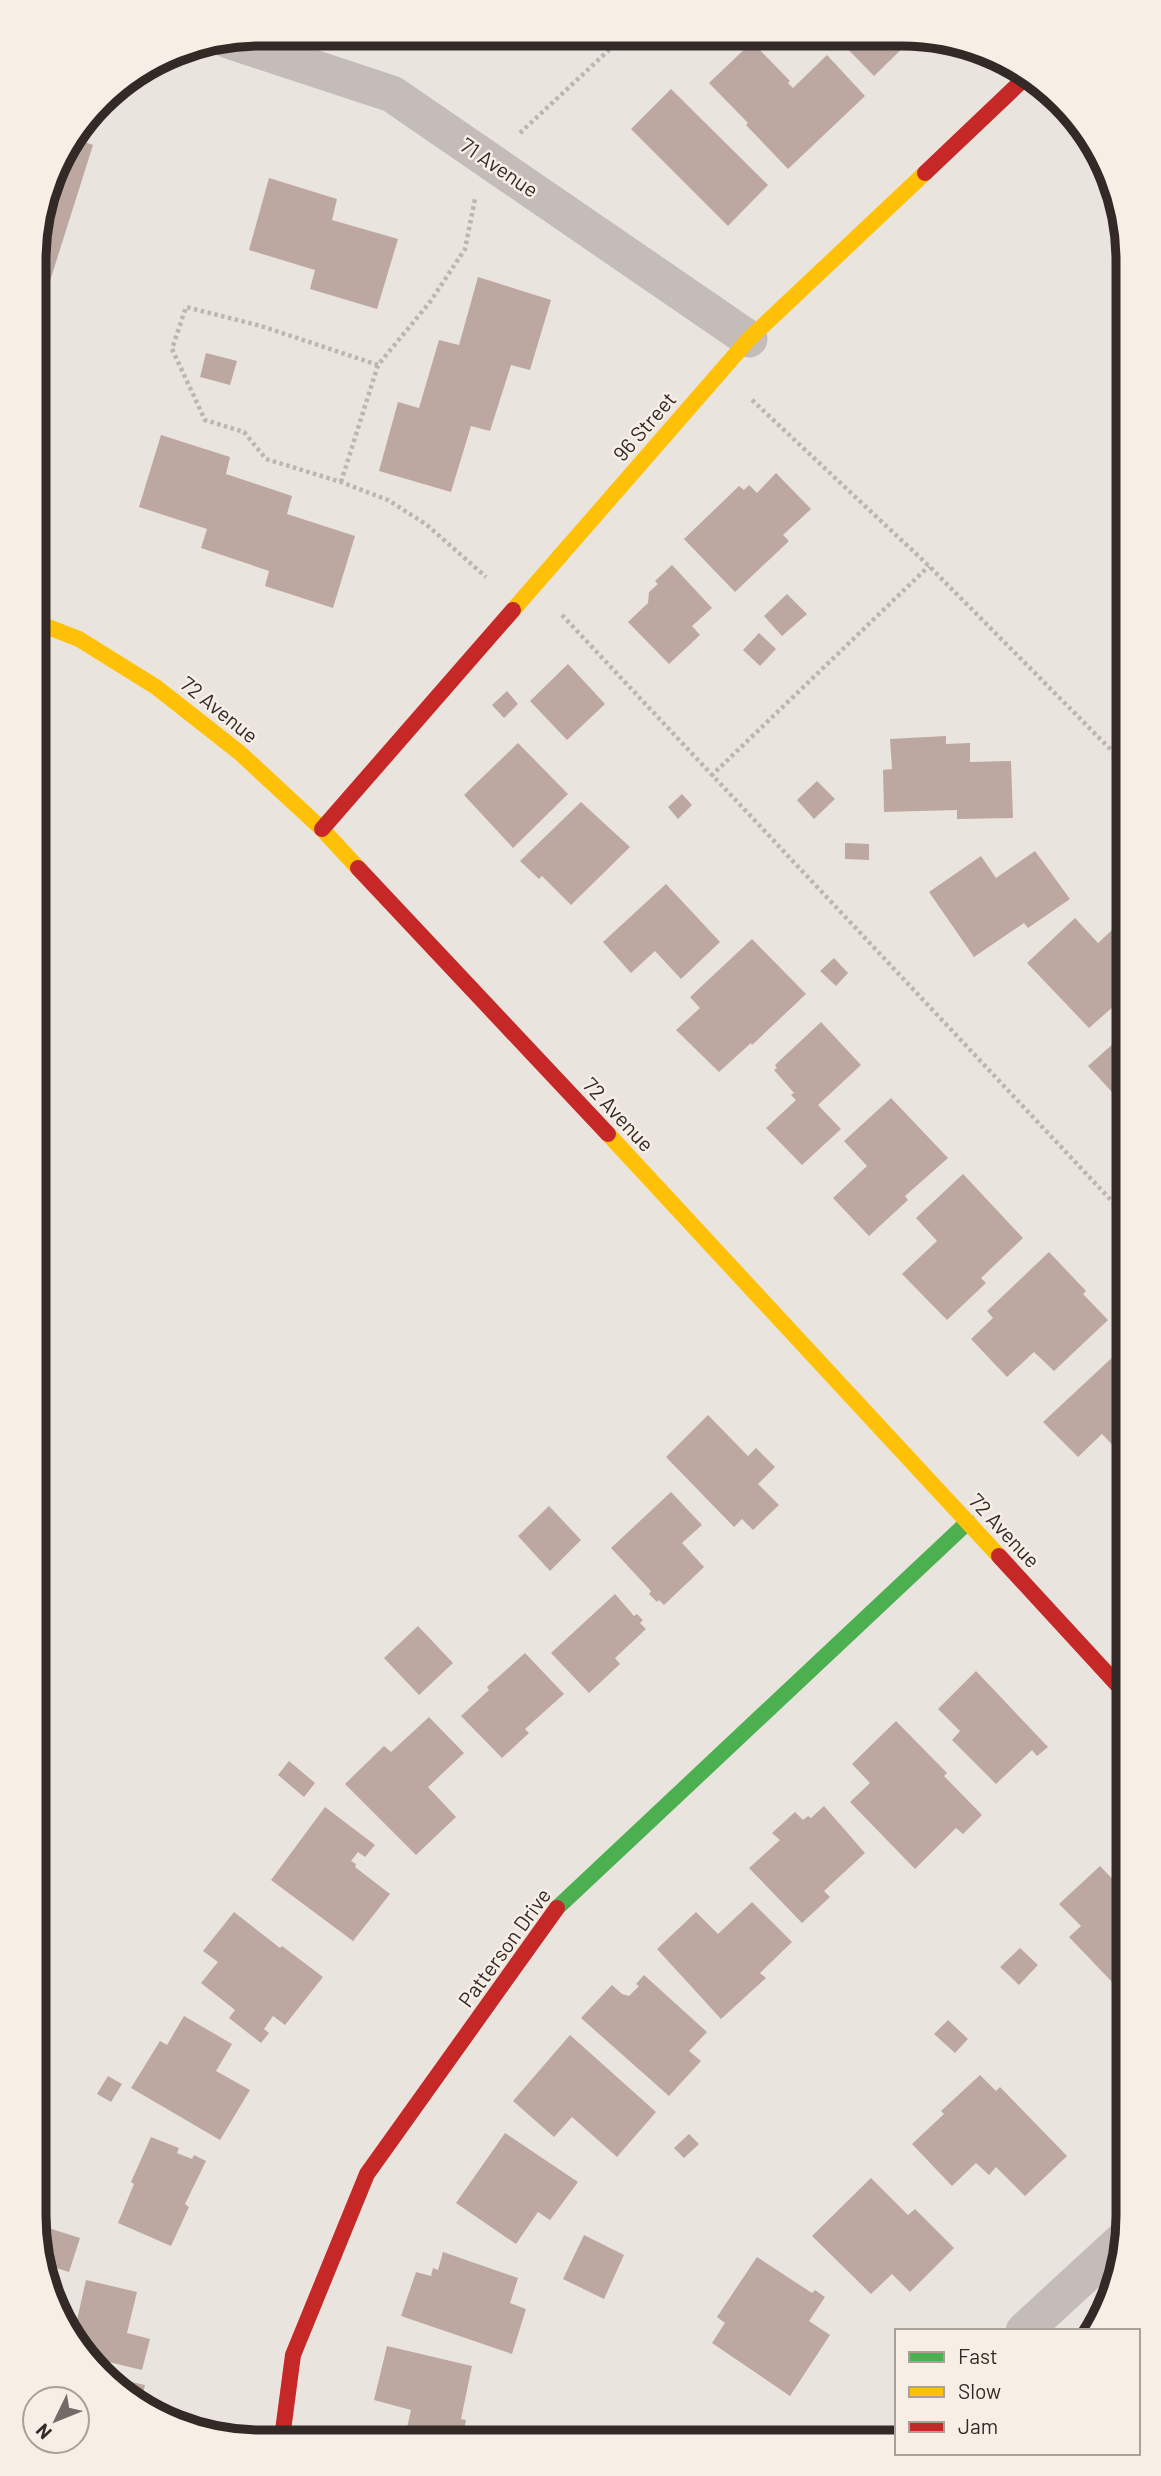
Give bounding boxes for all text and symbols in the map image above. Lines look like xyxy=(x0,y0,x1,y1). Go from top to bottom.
street label: 71 Avenue xyxy=(456,132,543,202)
street label: 96 Street xyxy=(607,386,681,466)
street label: 72 Avenue xyxy=(176,670,264,748)
street label: 72 Avenue xyxy=(579,1072,660,1156)
street label: 72 Avenue xyxy=(965,1488,1046,1572)
street label: Patterson Drive xyxy=(452,1883,555,2011)
legend xyxy=(895,2329,1140,2455)
text: Fast xyxy=(958,2343,998,2368)
text: Slow xyxy=(958,2378,1001,2403)
north arrow xyxy=(21,2385,91,2455)
text: Jam xyxy=(958,2413,998,2438)
text: N xyxy=(30,2419,56,2444)

